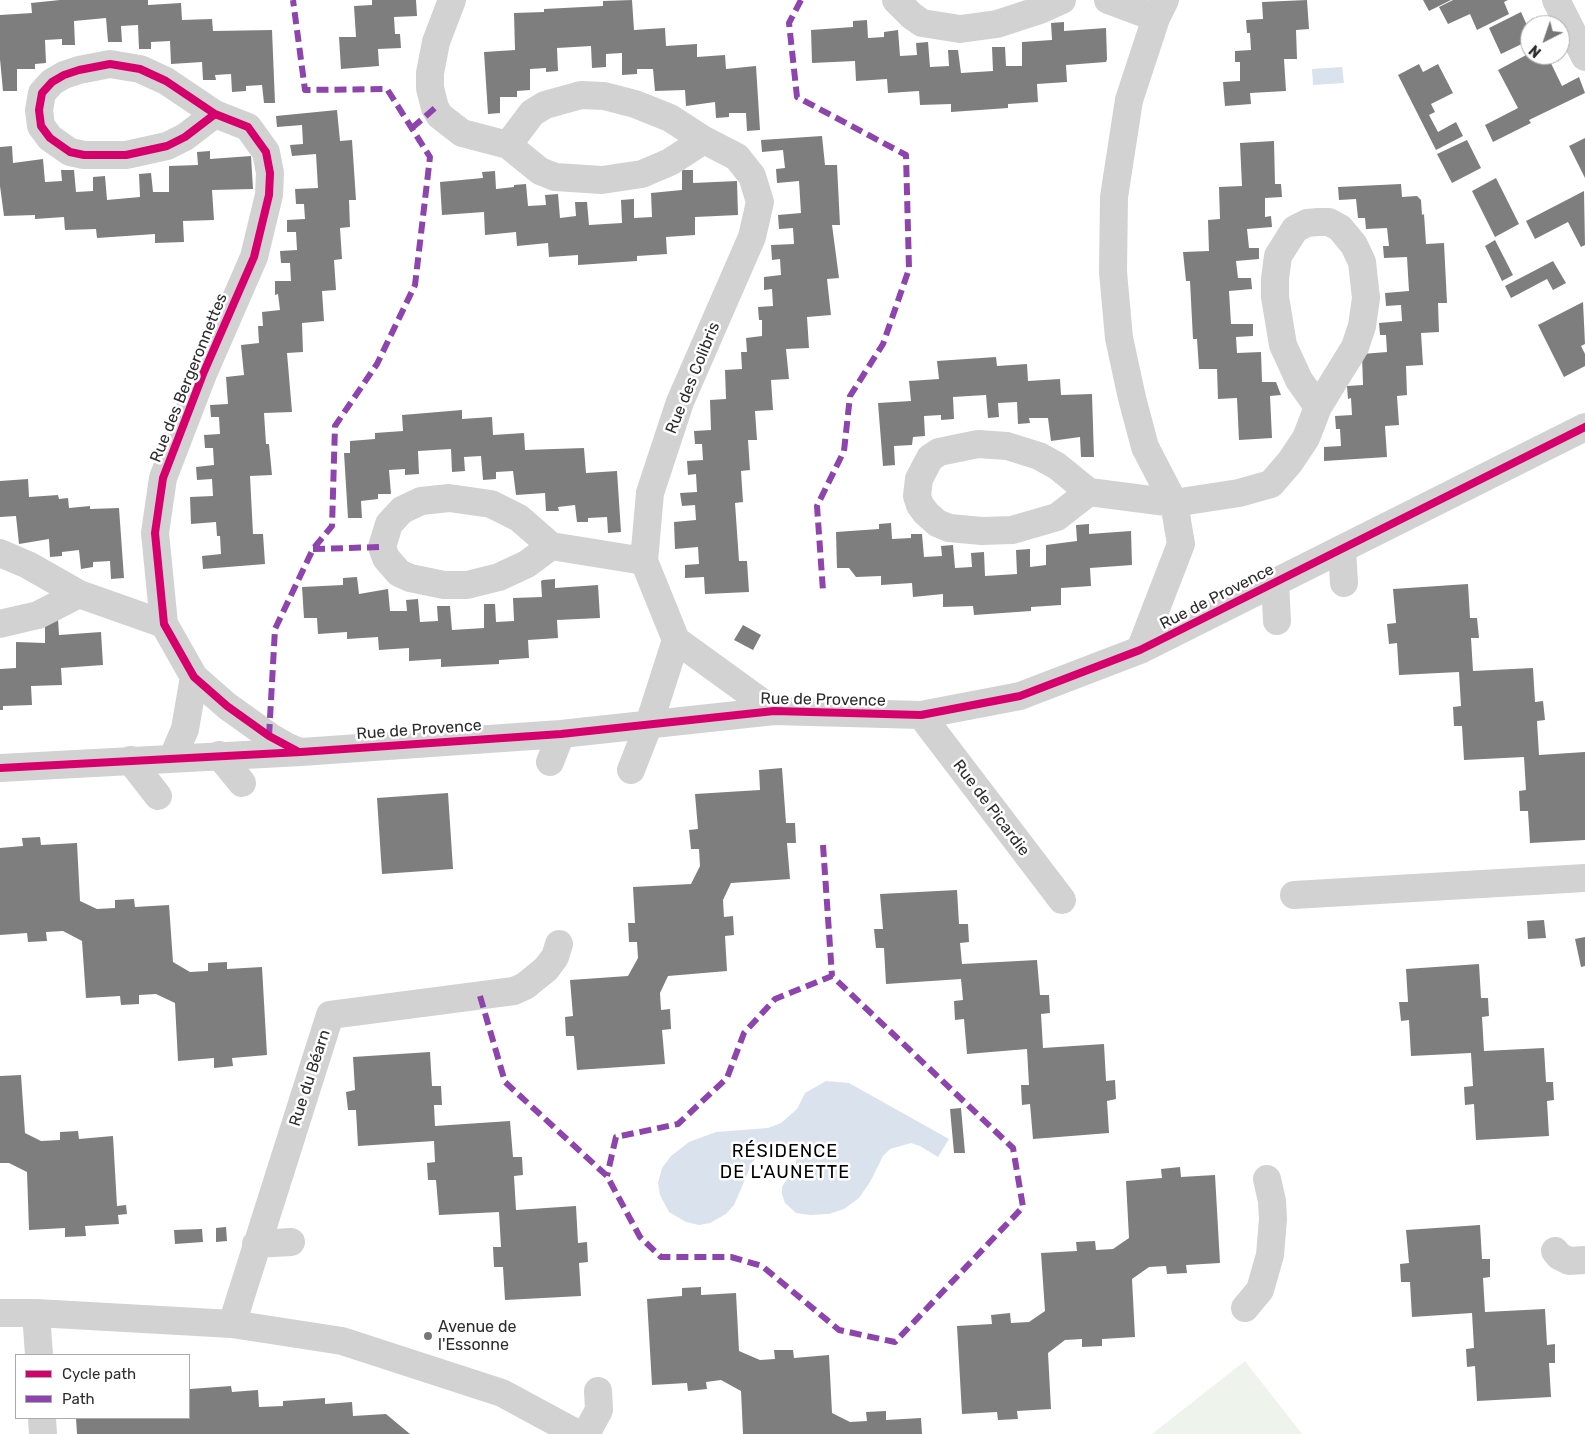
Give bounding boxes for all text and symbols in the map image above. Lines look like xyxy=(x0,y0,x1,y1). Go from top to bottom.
north arrow xyxy=(1520,15,1570,65)
text: N xyxy=(1526,41,1545,61)
street label: Rue des Bergeronnettes xyxy=(146,291,232,465)
street label: Rue des Colibris xyxy=(662,319,724,437)
street label: Rue de Provence xyxy=(1157,560,1277,634)
street label: Rue de Provence xyxy=(760,689,886,711)
street label: Rue de Provence xyxy=(356,716,482,744)
street label: Rue de Picardie xyxy=(949,756,1033,860)
street label: Rue du Béarn xyxy=(285,1027,335,1129)
district label: RÉSIDENCE DE L'AUNETTE xyxy=(718,1141,852,1184)
place label: Avenue de l'Essonne xyxy=(438,1317,516,1355)
marker: Avenue de l'Essonne xyxy=(422,1330,434,1342)
legend xyxy=(15,1354,190,1419)
text: Cycle path xyxy=(62,1365,136,1383)
text: Path xyxy=(62,1390,95,1408)

